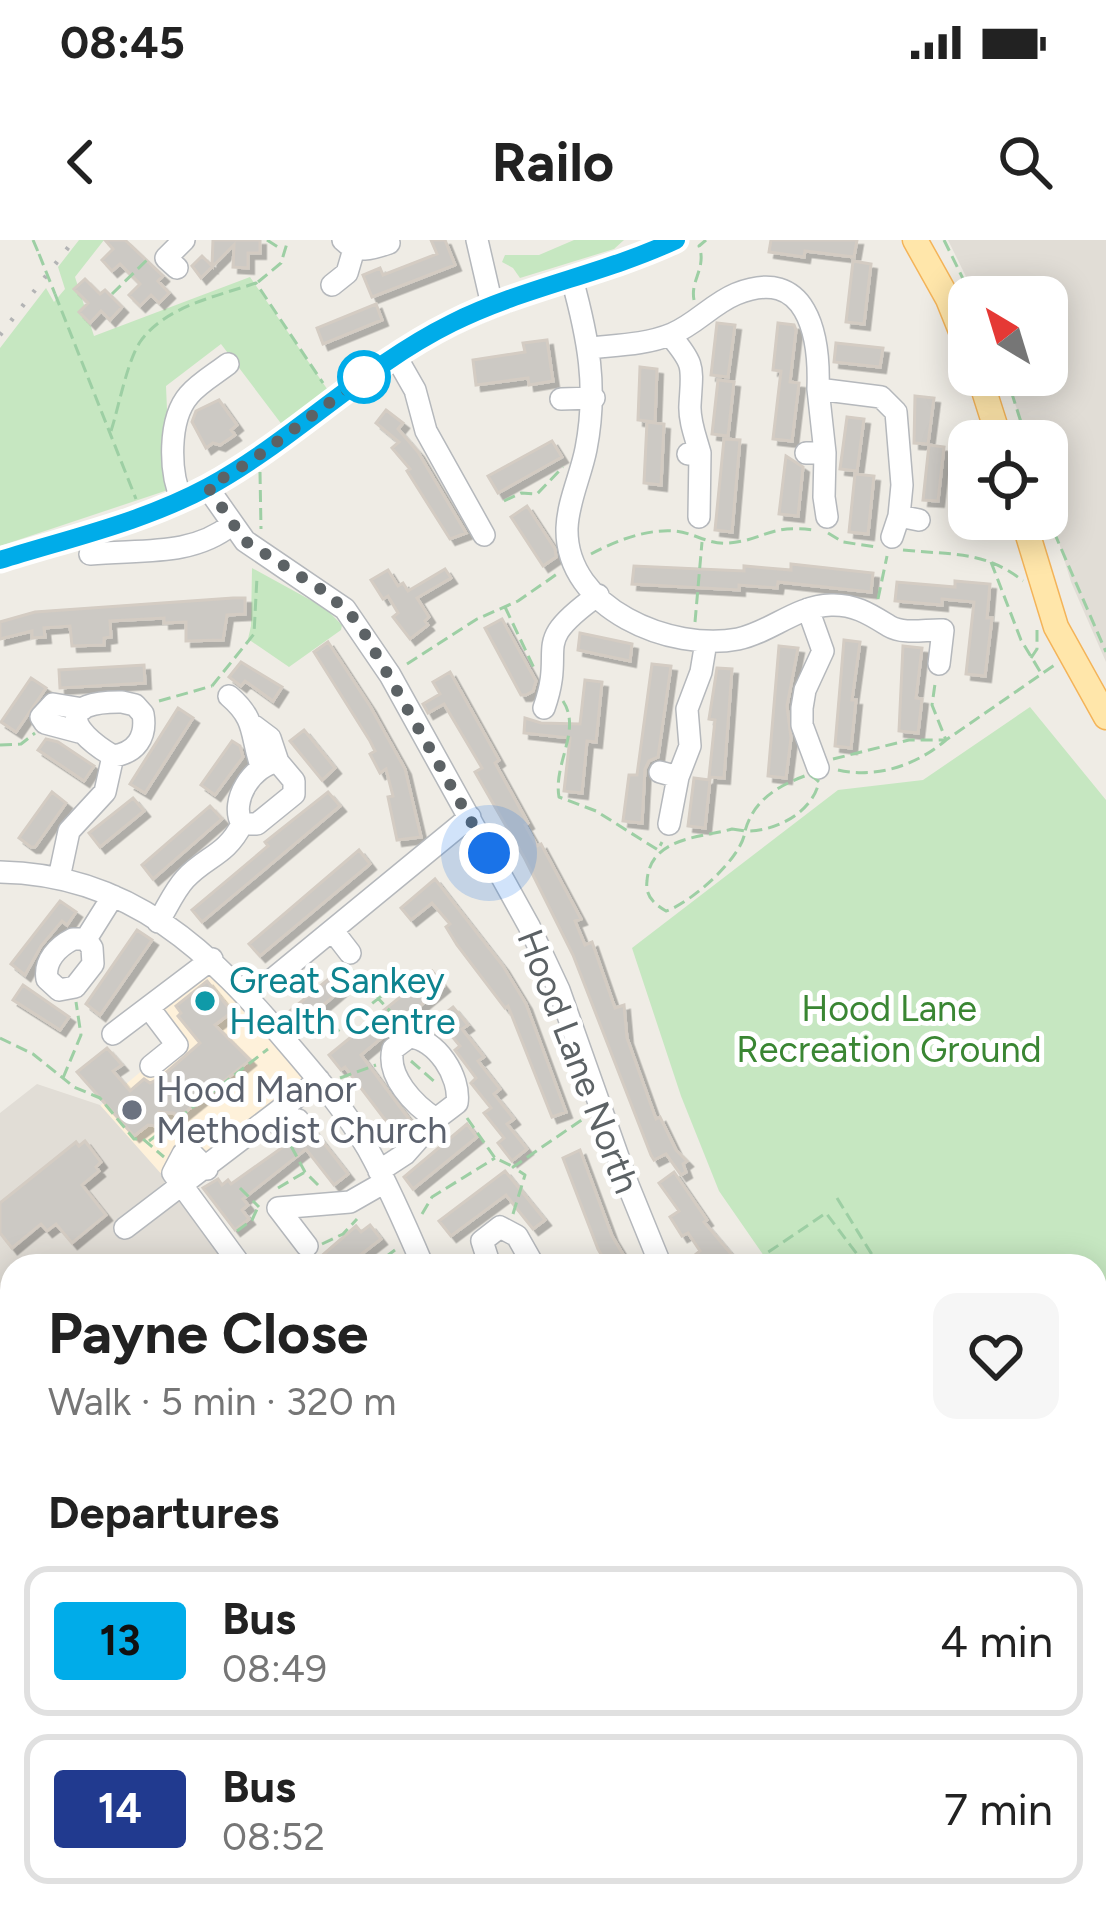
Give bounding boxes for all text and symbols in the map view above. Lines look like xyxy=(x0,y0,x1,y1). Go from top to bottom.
text: 08:45 xyxy=(60,15,185,69)
icon: back xyxy=(48,129,114,195)
icon: search xyxy=(992,129,1058,195)
text: Railo xyxy=(492,130,614,195)
north arrow xyxy=(948,276,1068,396)
map controls xyxy=(948,276,1068,540)
unlabelled marker xyxy=(339,352,389,402)
button: locate xyxy=(948,420,1068,540)
your location xyxy=(459,823,519,883)
street label: Hood Lane North xyxy=(508,923,649,1199)
place label: Great Sankey Health Centre xyxy=(229,959,456,1043)
park label: Hood Lane Recreation Ground xyxy=(736,987,1042,1071)
marker: Great Sankey Health Centre xyxy=(192,988,218,1014)
place label: Hood Manor Methodist Church xyxy=(156,1068,447,1152)
marker: Hood Manor Methodist Church xyxy=(119,1097,145,1123)
button: heart xyxy=(933,1293,1059,1419)
text: Payne Close xyxy=(48,1299,368,1367)
text: Walk · 5 min · 320 m xyxy=(48,1378,396,1425)
text: Departures xyxy=(48,1485,279,1539)
text: Bus xyxy=(222,1591,296,1645)
text: 4 min xyxy=(940,1614,1053,1668)
text: 13 xyxy=(99,1615,141,1666)
text: 08:49 xyxy=(222,1645,327,1692)
text: Bus xyxy=(222,1759,296,1813)
text: 7 min xyxy=(944,1782,1053,1836)
text: 14 xyxy=(98,1783,142,1834)
text: 08:52 xyxy=(222,1813,325,1860)

